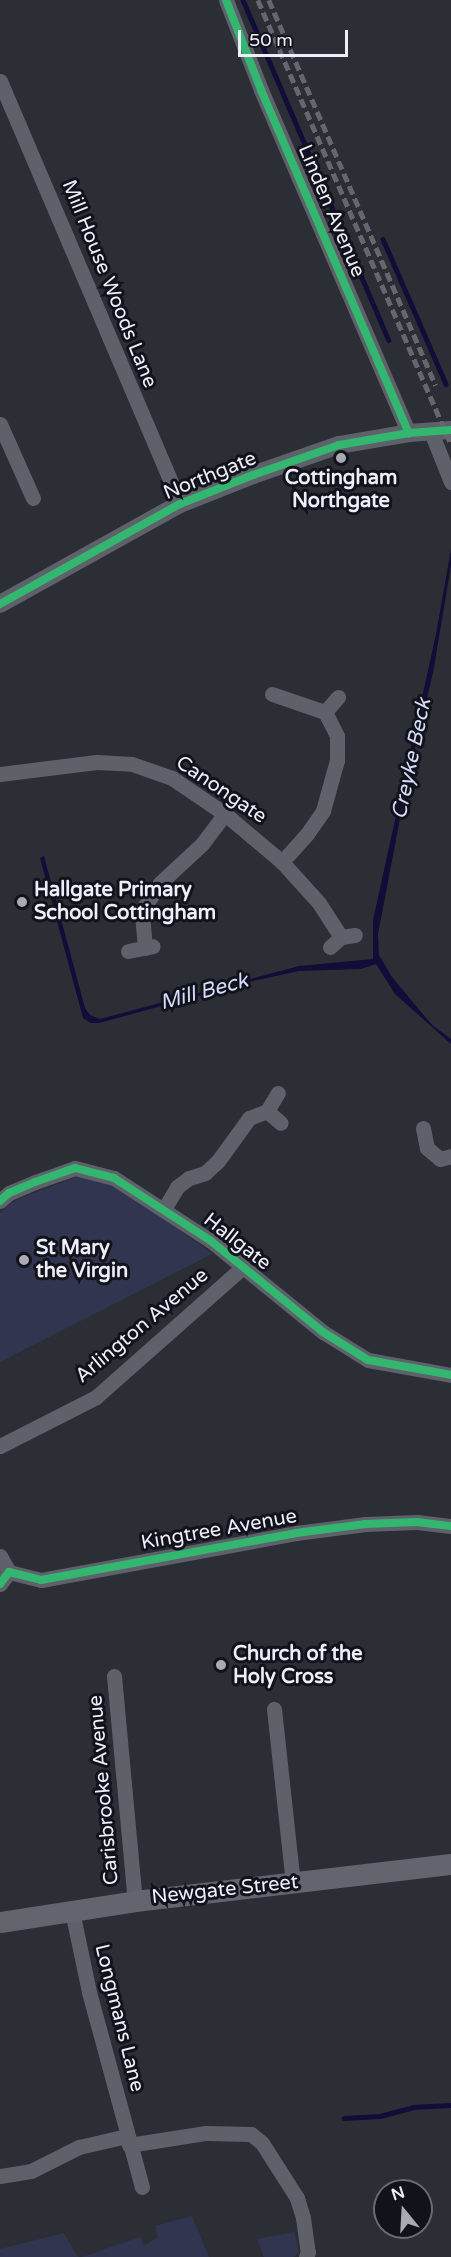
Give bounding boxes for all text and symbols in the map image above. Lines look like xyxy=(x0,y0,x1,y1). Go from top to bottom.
scale bar xyxy=(241,18,350,56)
text: 50 m xyxy=(249,29,293,51)
street label: Linden Avenue xyxy=(292,141,370,281)
street label: Mill House Woods Lane xyxy=(56,177,162,391)
street label: Northgate xyxy=(160,447,260,505)
marker: Cottingham Northgate xyxy=(334,451,348,465)
place label: Cottingham Northgate xyxy=(285,467,397,514)
water label: Creyke Beck xyxy=(387,696,437,822)
street label: Canongate xyxy=(171,751,271,829)
place label: Hallgate Primary School Cottingham xyxy=(34,879,216,926)
marker: Hallgate Primary School Cottingham xyxy=(15,895,29,909)
water label: Mill Beck xyxy=(157,968,251,1016)
street label: Hallgate xyxy=(199,1208,275,1276)
place label: St Mary the Virgin xyxy=(36,1236,128,1283)
marker: St Mary the Virgin xyxy=(17,1253,31,1267)
street label: Arlington Avenue xyxy=(71,1264,213,1388)
street label: Kingtree Avenue xyxy=(139,1504,299,1556)
place label: Church of the Holy Cross xyxy=(233,1642,363,1689)
marker: Church of the Holy Cross xyxy=(214,1658,228,1672)
street label: Carisbrooke Avenue xyxy=(84,1694,124,1886)
street label: Newgate Street xyxy=(150,1870,300,1910)
street label: Longmans Lane xyxy=(89,1942,149,2094)
north arrow xyxy=(373,2179,433,2239)
text: N xyxy=(389,2182,407,2205)

